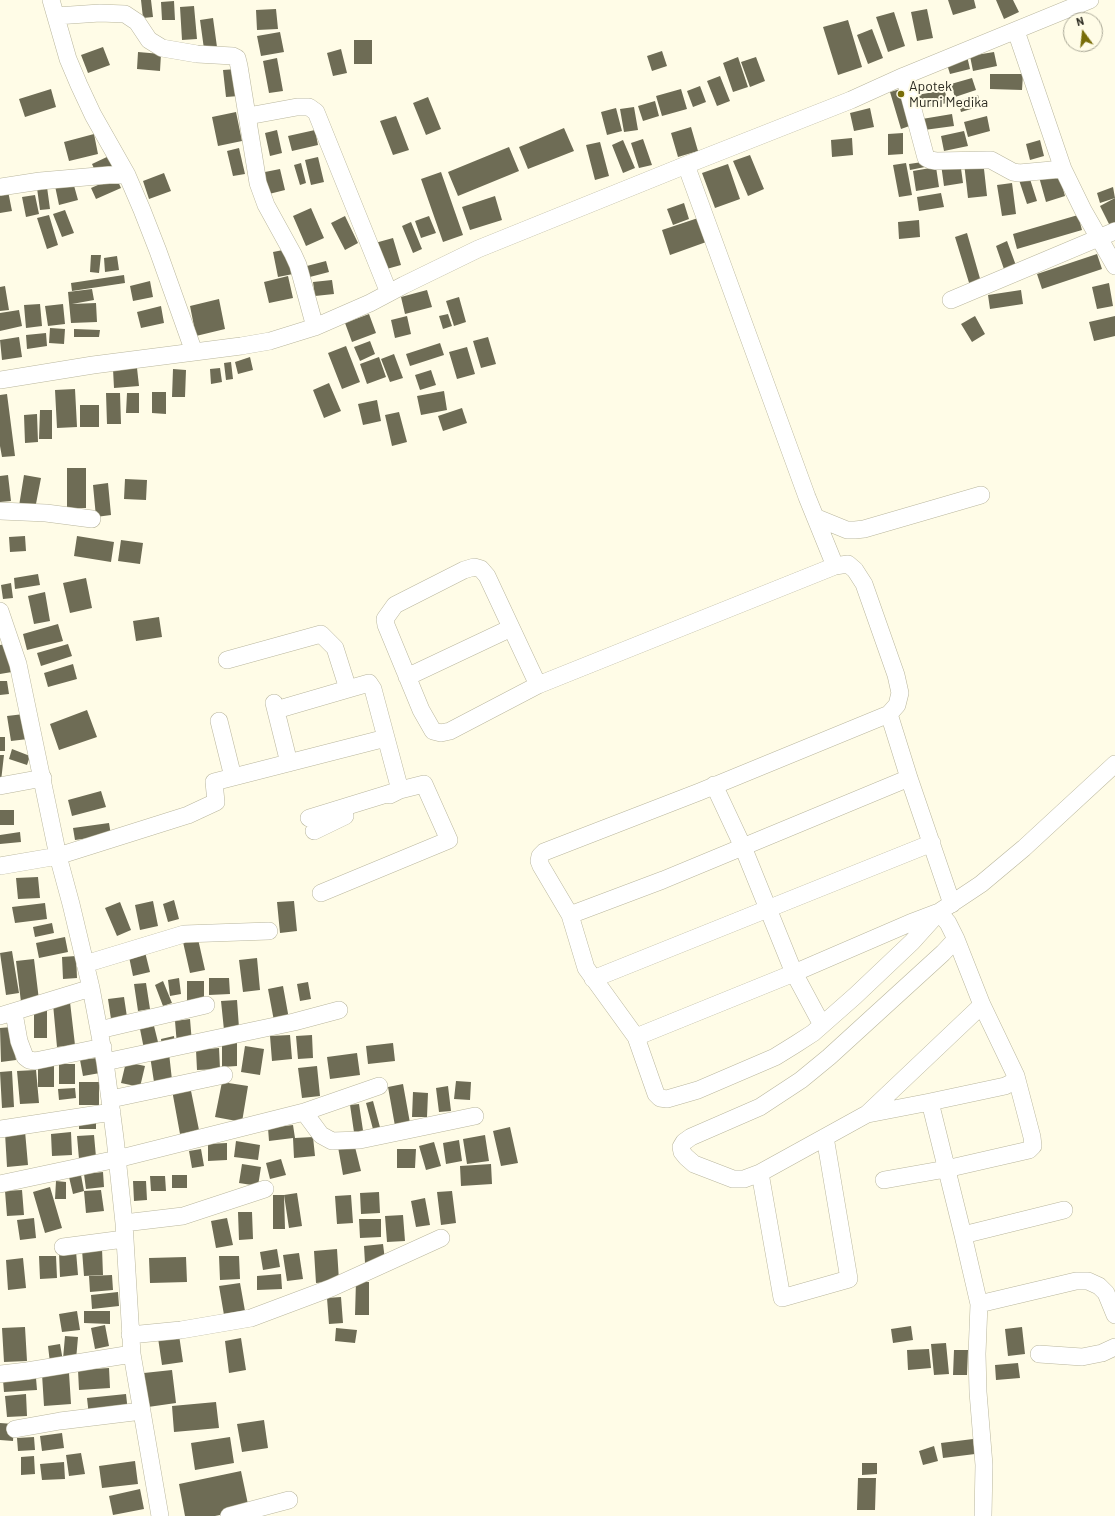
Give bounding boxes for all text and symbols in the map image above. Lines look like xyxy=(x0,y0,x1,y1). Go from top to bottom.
north arrow xyxy=(1063,12,1103,52)
text: N xyxy=(1075,14,1085,28)
place label: Apotek Murni Medika xyxy=(909,78,988,110)
marker: Apotek Murni Medika xyxy=(896,89,906,99)

